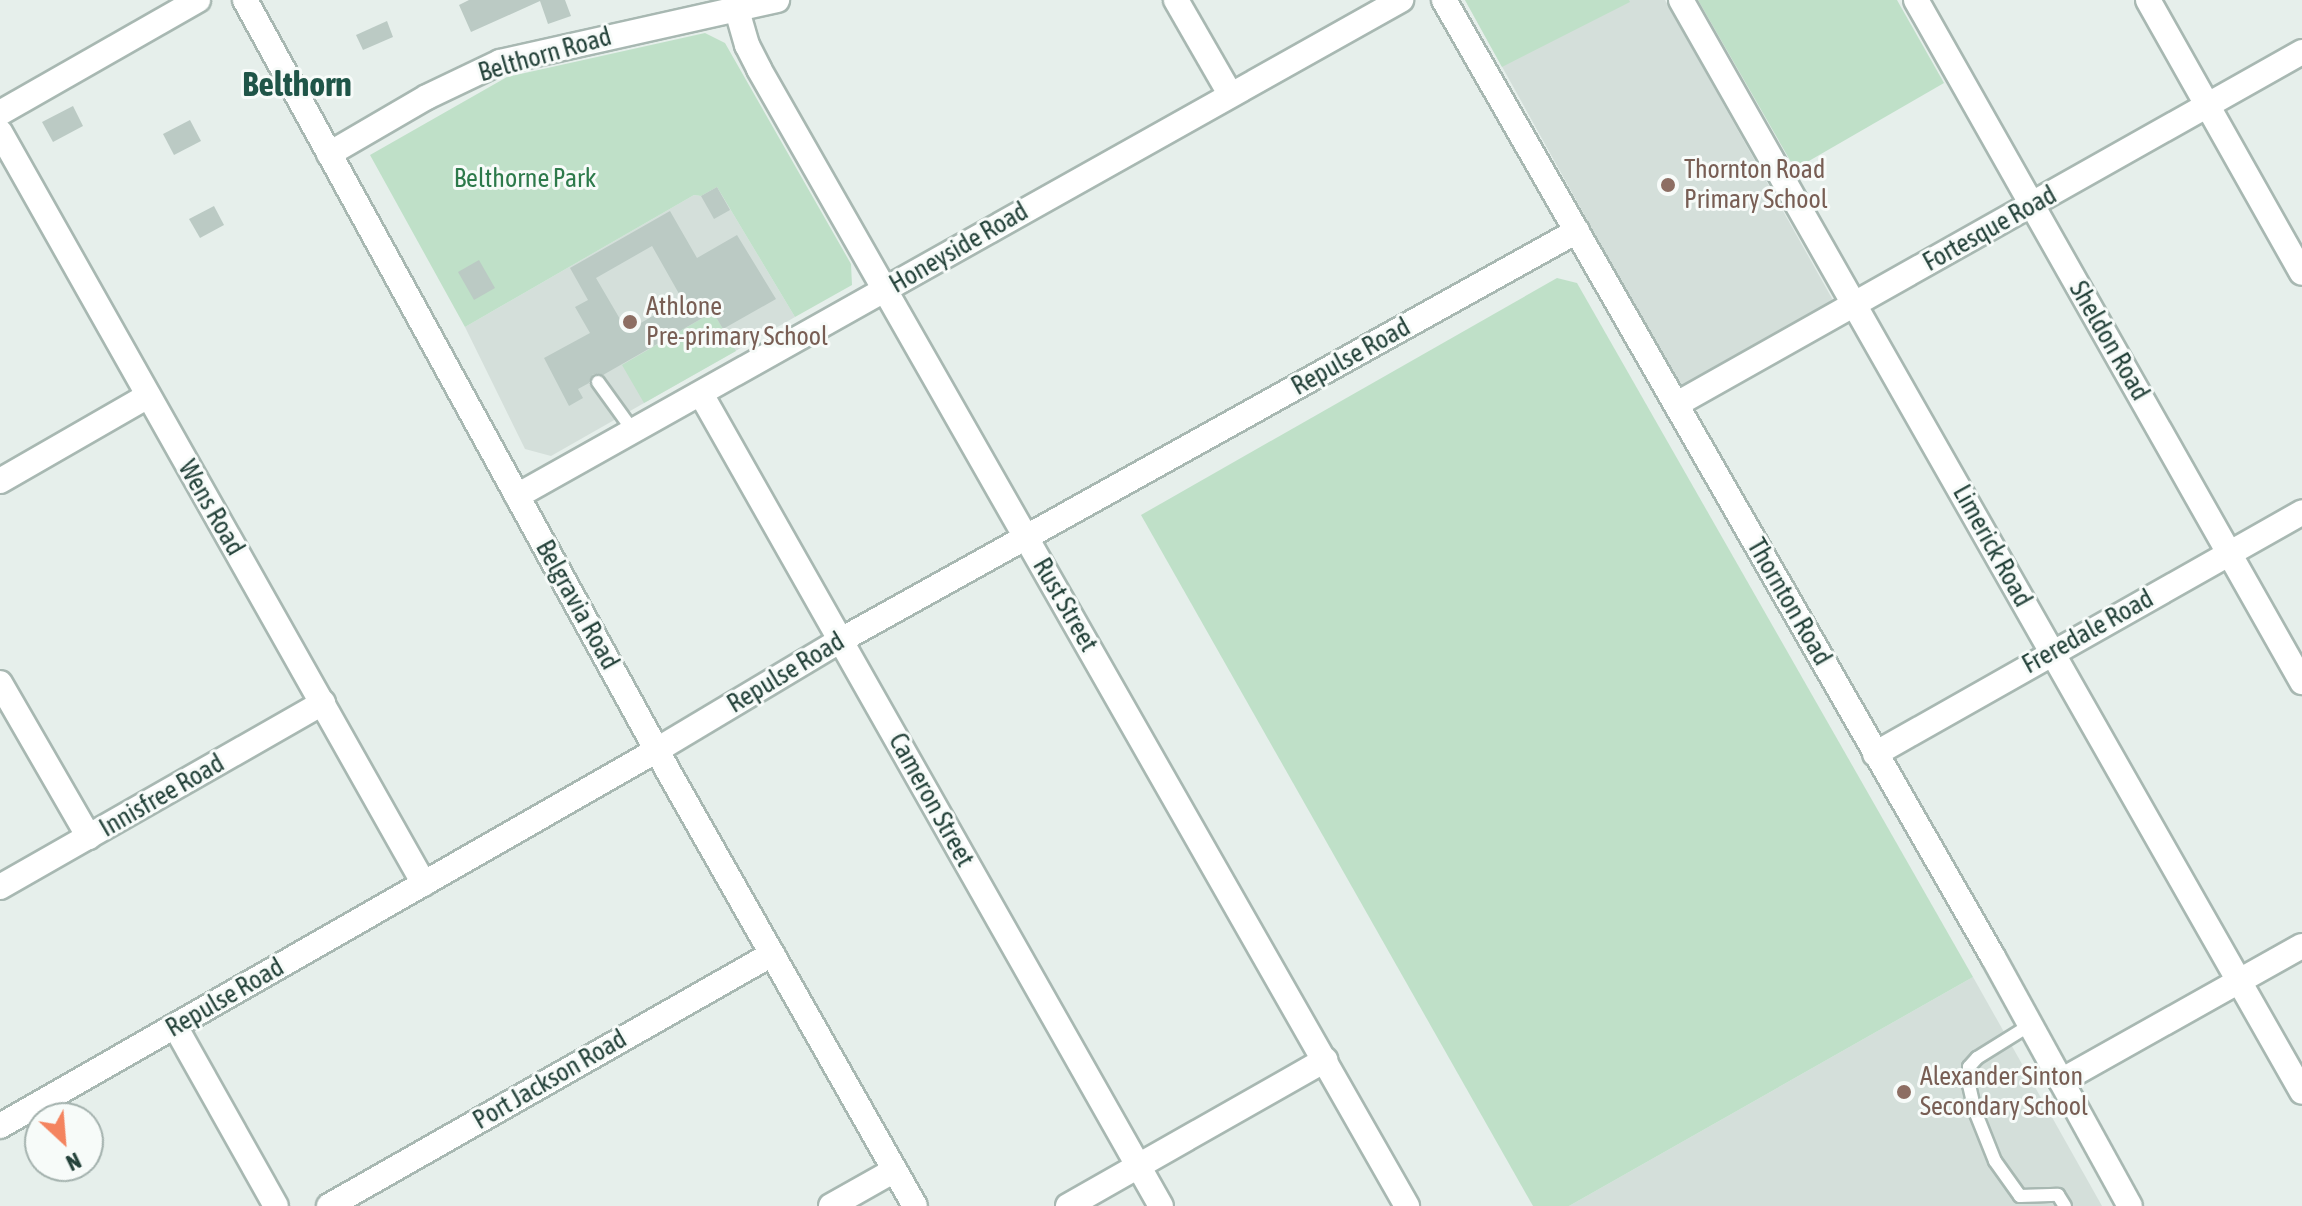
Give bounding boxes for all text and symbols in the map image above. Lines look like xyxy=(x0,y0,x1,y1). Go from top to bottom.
street label: Belthorn Road xyxy=(475,21,615,89)
district label: Belthorn xyxy=(242,64,352,104)
place label: Thornton Road Primary School xyxy=(1684,154,1828,216)
park label: Belthorne Park xyxy=(454,163,596,195)
marker: Thornton Road Primary School xyxy=(1659,176,1677,194)
street label: Fortesque Road xyxy=(1918,180,2062,278)
street label: Honeyside Road xyxy=(884,196,1034,300)
street label: Sheldon Road xyxy=(2062,276,2156,406)
place label: Athlone Pre-primary School xyxy=(646,291,828,352)
street label: Repulse Road xyxy=(1286,312,1416,402)
marker: Athlone Pre-primary School xyxy=(621,313,639,331)
street label: Wens Road xyxy=(171,455,251,561)
street label: Limerick Road xyxy=(1946,480,2038,612)
street label: Thornton Road xyxy=(1740,533,1838,671)
street label: Belgravia Road xyxy=(529,535,625,675)
street label: Rust Street xyxy=(1026,553,1104,657)
street label: Freredale Road xyxy=(2017,583,2159,681)
street label: Repulse Road xyxy=(722,626,850,720)
street label: Cameron Street xyxy=(882,728,980,872)
street label: Innisfree Road xyxy=(94,748,230,844)
street label: Repulse Road xyxy=(161,952,289,1044)
street label: Port Jackson Road xyxy=(468,1024,632,1136)
place label: Alexander Sinton Secondary School xyxy=(1920,1061,2088,1122)
marker: Alexander Sinton Secondary School xyxy=(1895,1083,1913,1101)
north arrow xyxy=(24,1102,104,1182)
text: N xyxy=(62,1147,85,1176)

